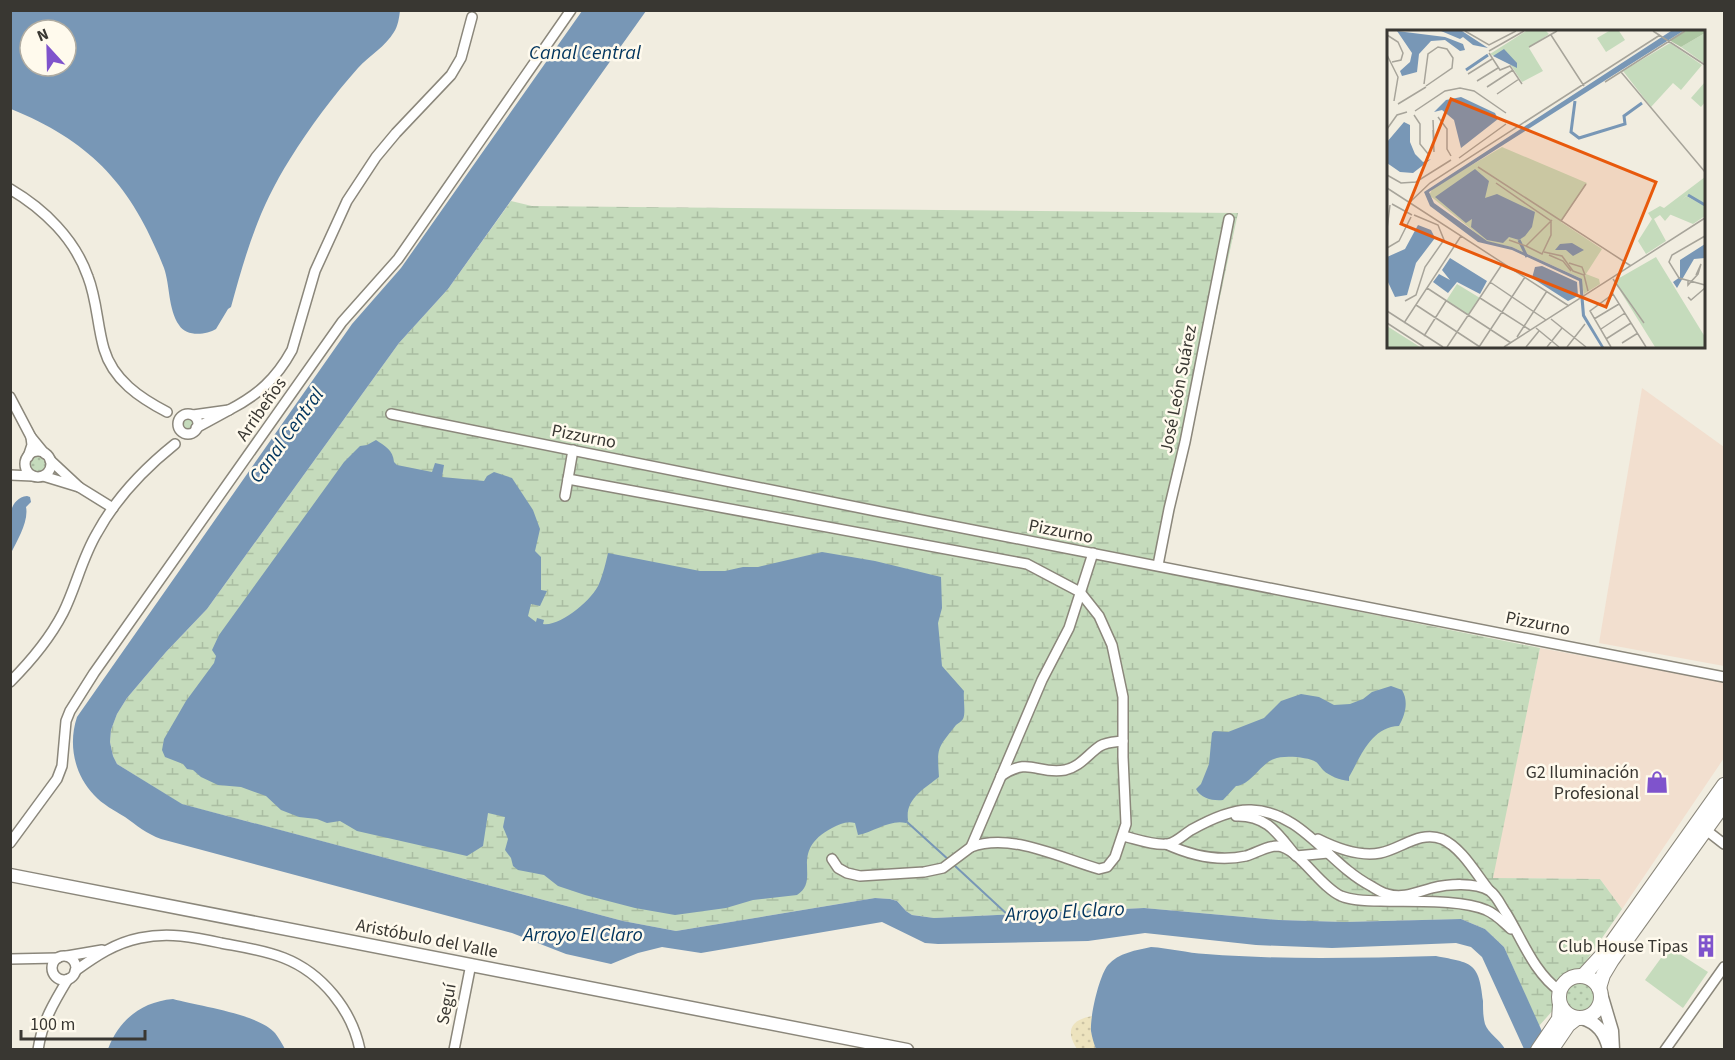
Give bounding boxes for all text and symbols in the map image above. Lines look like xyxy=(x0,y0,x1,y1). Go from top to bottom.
north arrow xyxy=(18,18,78,78)
text: N xyxy=(34,23,52,47)
inset map xyxy=(1387,30,1705,348)
water label: Canal Central xyxy=(529,39,641,67)
street label: José León Suárez xyxy=(1154,322,1203,455)
street label: Arribeños xyxy=(230,372,292,446)
water label: Canal Central xyxy=(243,382,331,489)
street label: Pizzurno xyxy=(549,418,618,455)
street label: Pizzurno xyxy=(1026,513,1095,550)
street label: Pizzurno xyxy=(1503,605,1572,642)
place label: G2 Iluminación Profesional xyxy=(1526,760,1639,806)
shop icon: G2 Iluminación Profesional xyxy=(1644,769,1670,795)
water label: Arroyo El Claro xyxy=(1003,895,1125,929)
street label: Aristóbulo del Valle xyxy=(354,912,500,965)
water label: Arroyo El Claro xyxy=(521,921,643,949)
building icon: Club House Tipas xyxy=(1693,933,1719,959)
place label: Club House Tipas xyxy=(1558,934,1688,959)
street label: Seguí xyxy=(430,981,463,1027)
scale bar xyxy=(21,1003,146,1041)
text: 100 m xyxy=(30,1012,75,1037)

